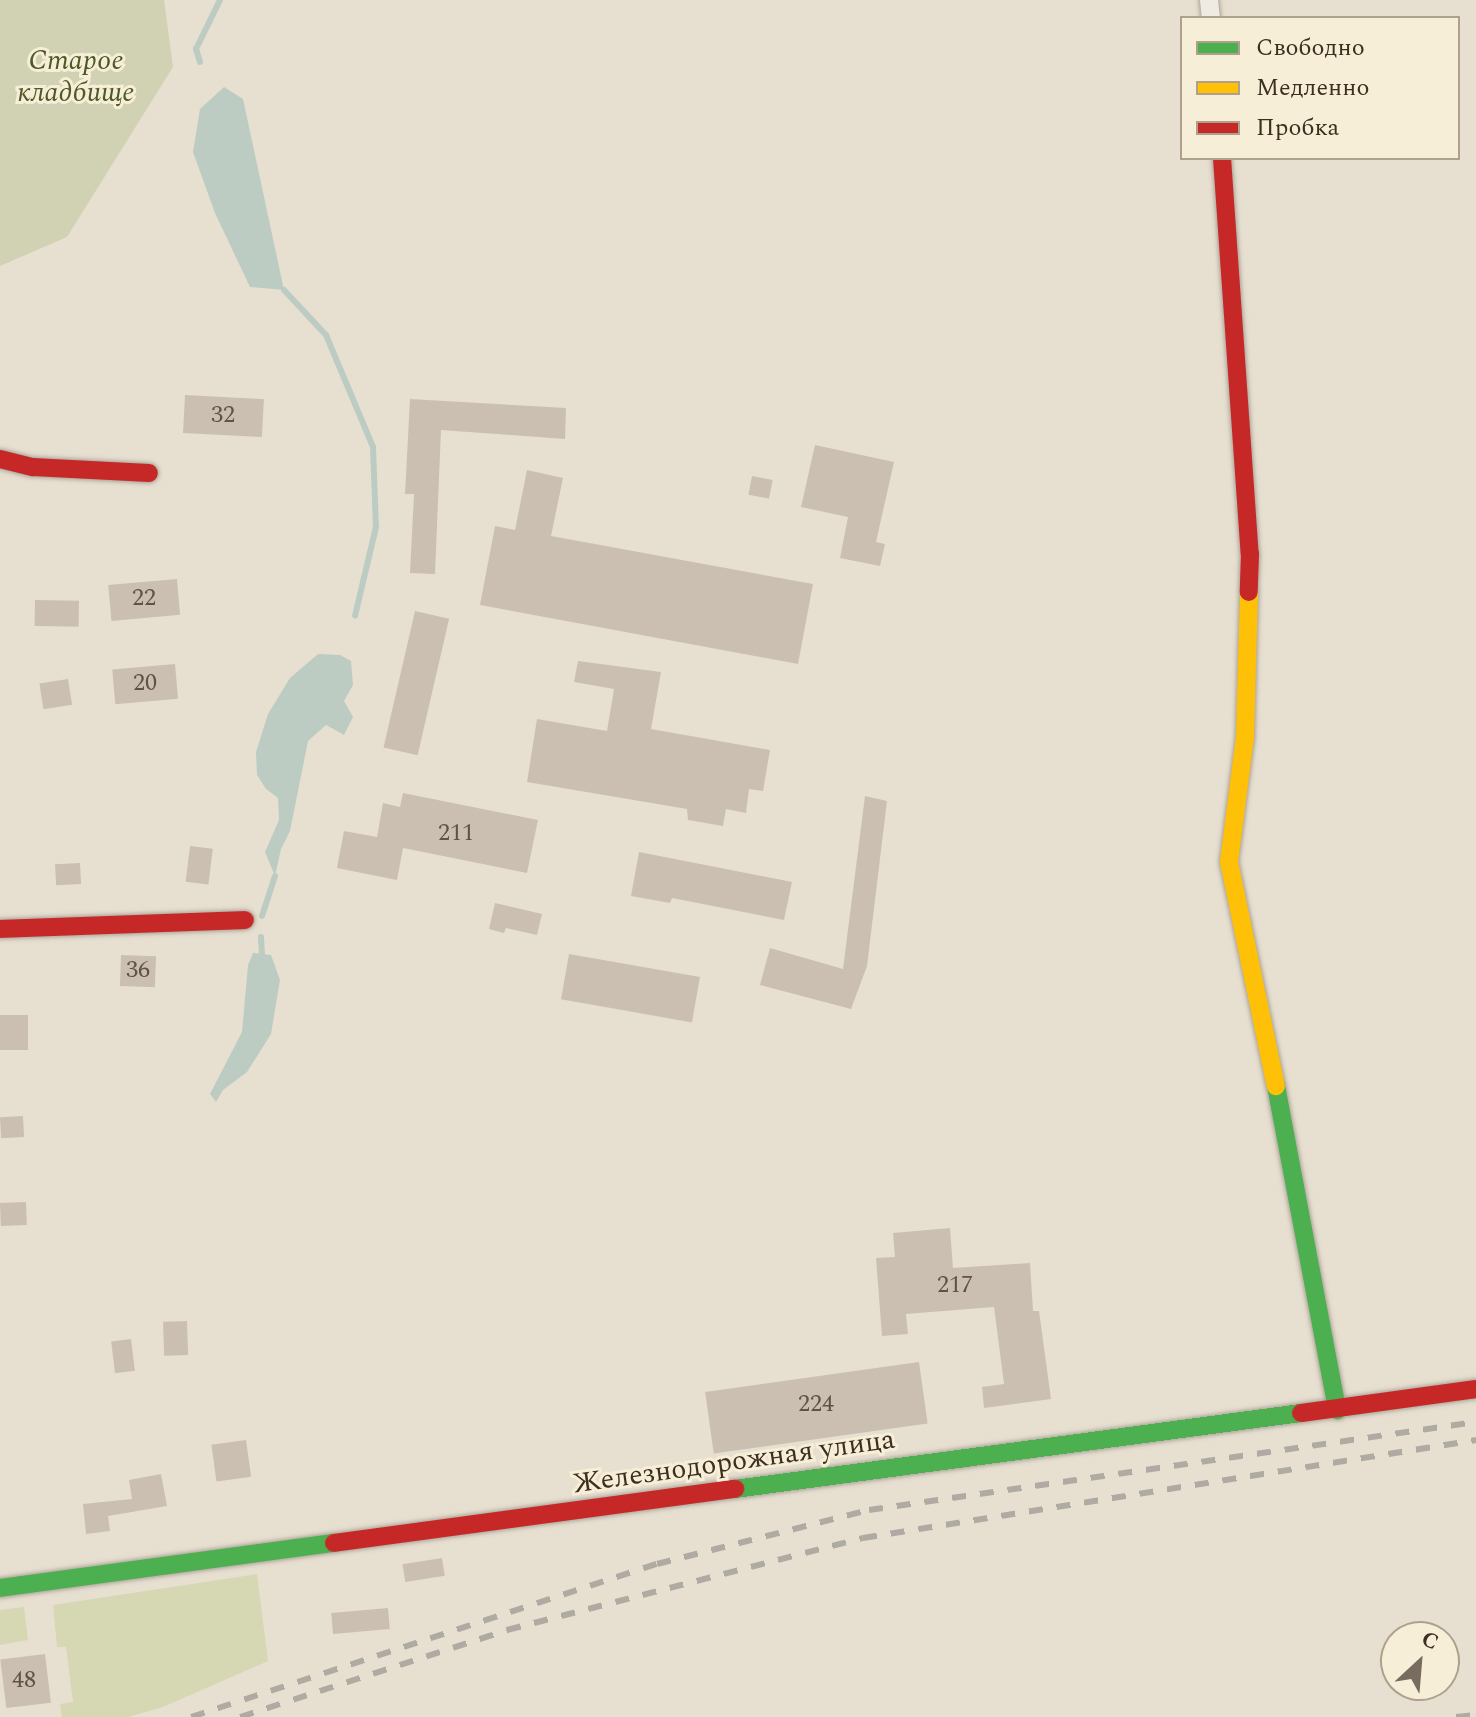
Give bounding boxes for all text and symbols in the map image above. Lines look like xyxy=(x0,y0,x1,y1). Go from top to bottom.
legend xyxy=(1180,16,1460,160)
text: Свободно xyxy=(1256,30,1365,66)
park label: Старое кладбище xyxy=(17,44,135,110)
text: Медленно xyxy=(1256,70,1369,106)
text: Пробка xyxy=(1256,110,1339,146)
house number: 32 xyxy=(211,402,235,430)
house number: 22 xyxy=(132,585,156,613)
house number: 20 xyxy=(133,670,157,698)
house number: 211 xyxy=(438,820,474,848)
house number: 36 xyxy=(126,957,150,985)
house number: 217 xyxy=(937,1272,973,1300)
house number: 224 xyxy=(798,1391,834,1419)
street label: Железнодорожная улица xyxy=(571,1423,897,1501)
north arrow xyxy=(1380,1621,1460,1701)
text: С xyxy=(1416,1623,1444,1659)
house number: 48 xyxy=(12,1667,36,1695)

